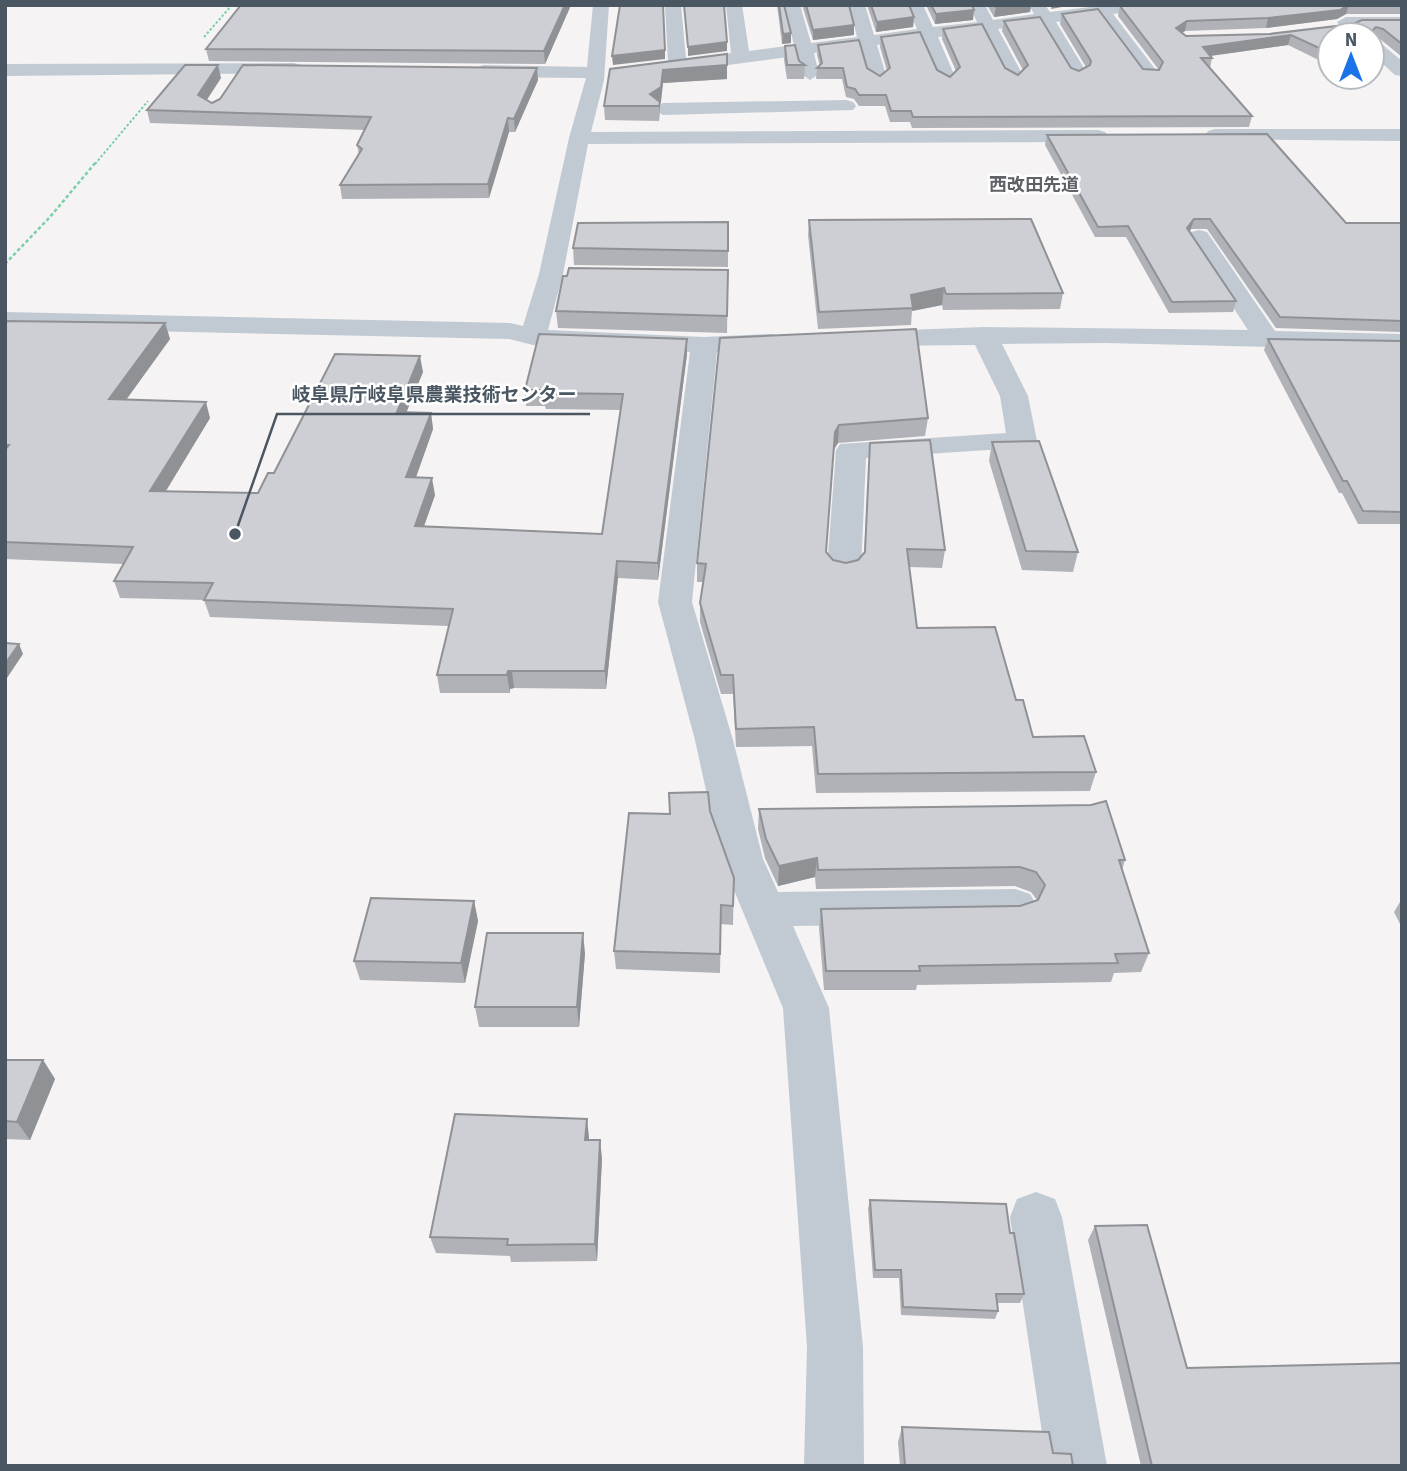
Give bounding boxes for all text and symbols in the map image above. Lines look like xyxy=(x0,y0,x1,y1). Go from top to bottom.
north arrow xyxy=(1316,21,1386,91)
text: N xyxy=(1345,27,1357,54)
district label: 西改田先道 xyxy=(989,173,1079,198)
callout: 岐阜県庁岐阜県農業技術センター xyxy=(277,374,590,414)
text: 岐阜県庁岐阜県農業技術センター xyxy=(291,382,577,409)

